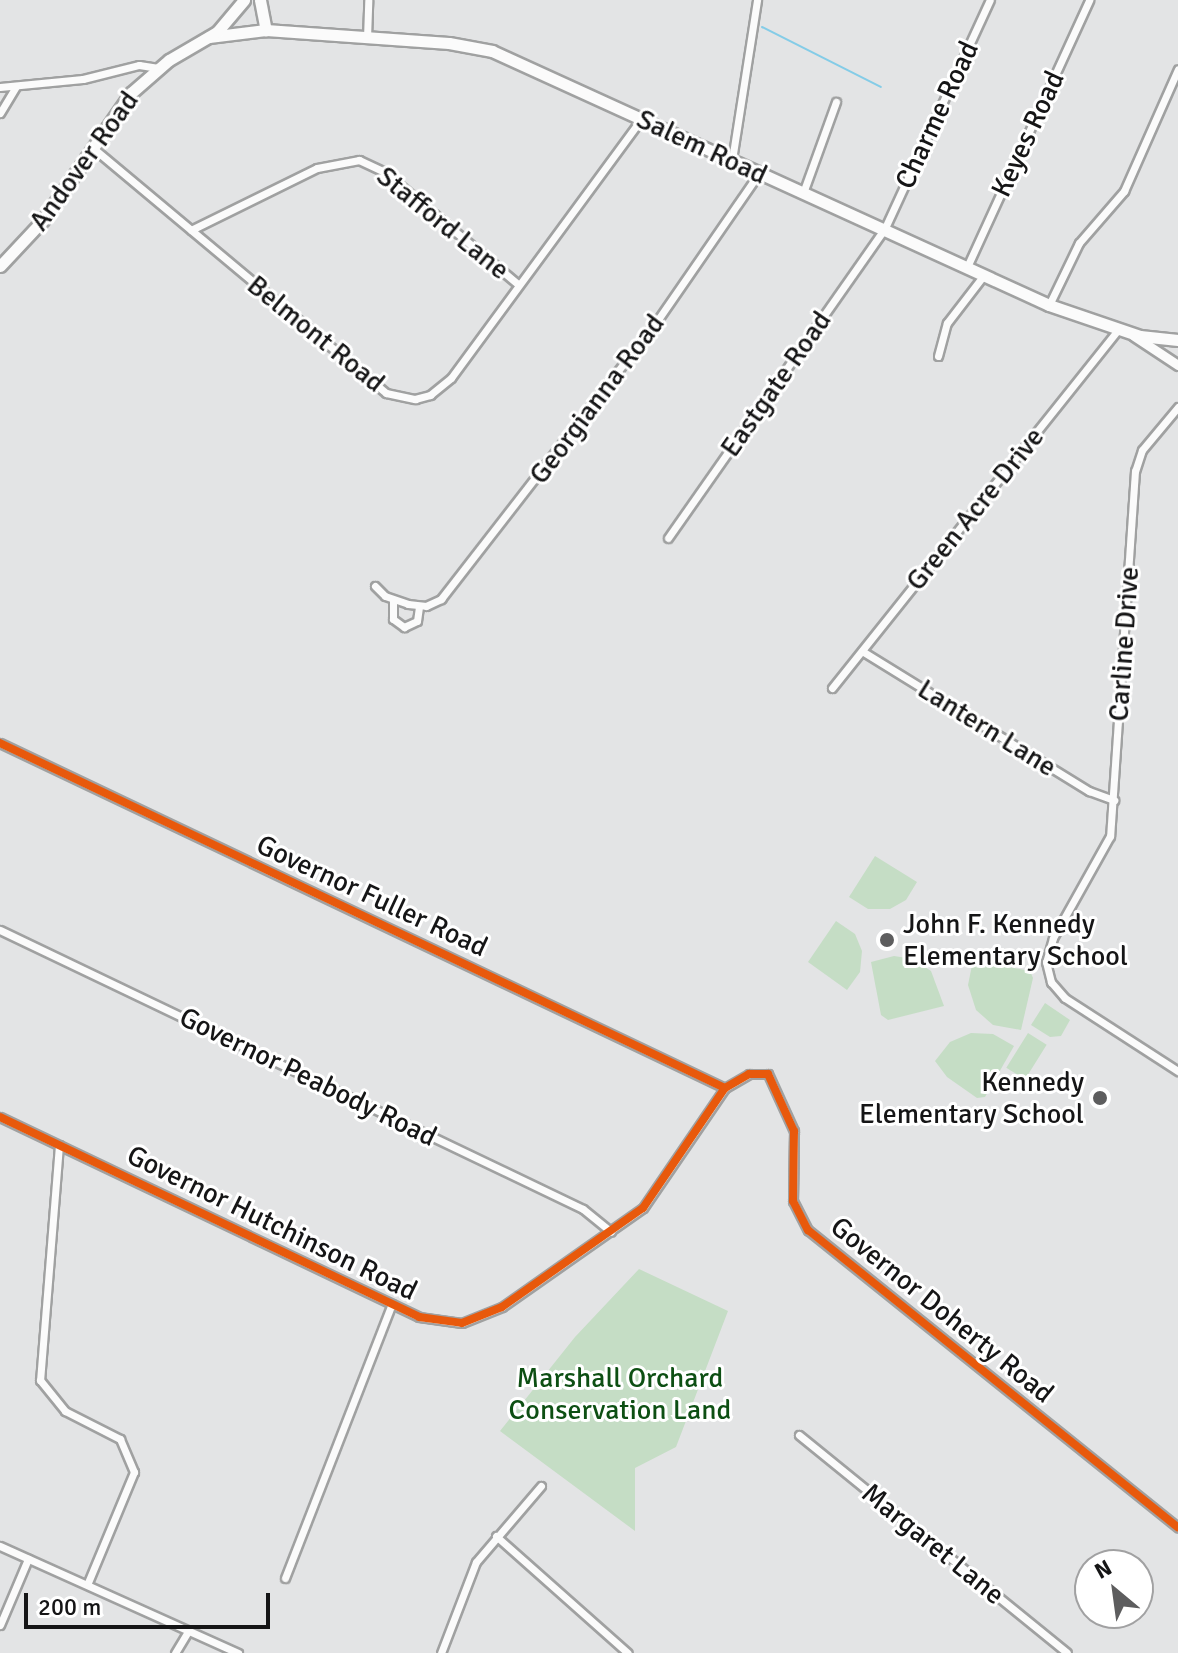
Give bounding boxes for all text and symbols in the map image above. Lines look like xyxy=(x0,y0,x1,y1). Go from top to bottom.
street label: Charme Road xyxy=(888,36,986,194)
street label: Keyes Road xyxy=(984,66,1072,202)
street label: Andover Road xyxy=(22,85,146,237)
street label: Salem Road xyxy=(631,102,773,192)
street label: Stafford Lane xyxy=(370,159,516,287)
street label: Belmont Road xyxy=(240,268,392,400)
street label: Eastgate Road xyxy=(713,305,839,463)
street label: Georgianna Road xyxy=(522,307,672,491)
street label: Green Acre Drive xyxy=(899,421,1051,597)
street label: Carline Drive xyxy=(1102,566,1146,722)
street label: Lantern Lane xyxy=(912,672,1062,784)
street label: Governor Fuller Road xyxy=(251,828,493,964)
place label: John F. Kennedy Elementary School xyxy=(903,907,1128,973)
marker: John F. Kennedy Elementary School xyxy=(878,931,896,949)
street label: Governor Peabody Road xyxy=(174,1000,442,1154)
place label: Kennedy Elementary School xyxy=(859,1065,1084,1131)
marker: Kennedy Elementary School xyxy=(1091,1089,1109,1107)
street label: Governor Hutchinson Road xyxy=(122,1138,422,1308)
street label: Governor Doherty Road xyxy=(824,1210,1060,1410)
park label: Marshall Orchard Conservation Land xyxy=(509,1361,731,1427)
street label: Margaret Lane xyxy=(855,1476,1011,1612)
north arrow xyxy=(1074,1549,1154,1629)
text: N xyxy=(1090,1554,1116,1585)
scale bar xyxy=(28,1577,274,1627)
text: 200 m xyxy=(38,1592,101,1622)

